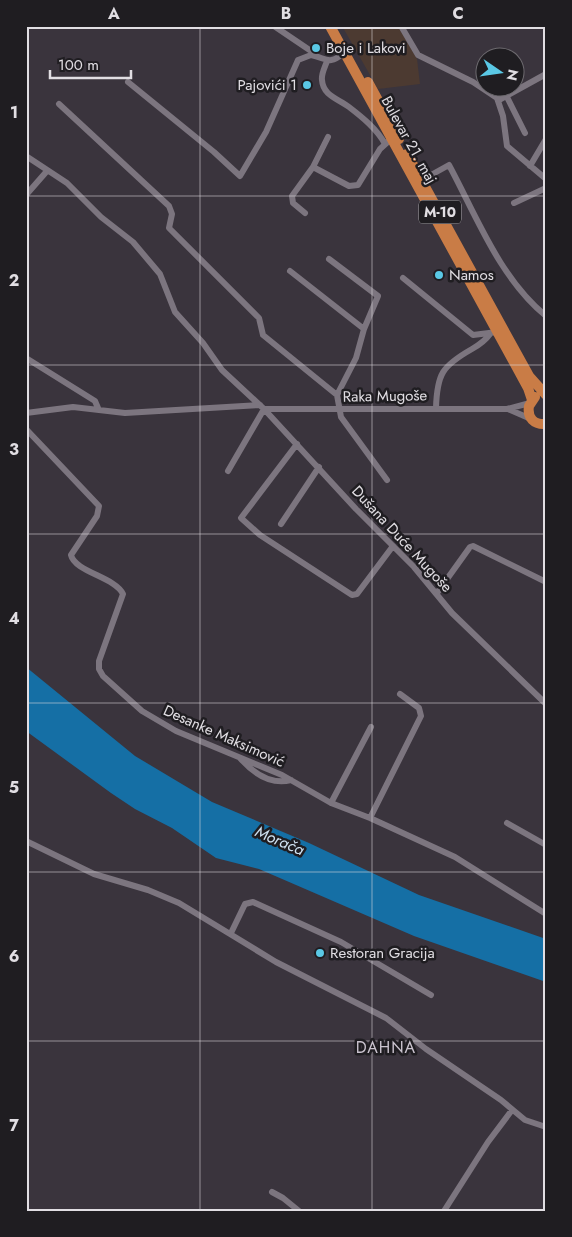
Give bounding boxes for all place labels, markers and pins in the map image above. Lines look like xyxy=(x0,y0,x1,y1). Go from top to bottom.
place label: Boje i Lakovi xyxy=(326,37,406,59)
marker: Boje i Lakovi xyxy=(310,42,322,54)
place label: Pajovići 1 xyxy=(237,74,297,96)
marker: Pajovići 1 xyxy=(301,79,313,91)
place label: Namos xyxy=(449,264,494,286)
marker: Namos xyxy=(433,269,445,281)
place label: Restoran Gracija xyxy=(330,942,435,964)
marker: Restoran Gracija xyxy=(314,947,326,959)

